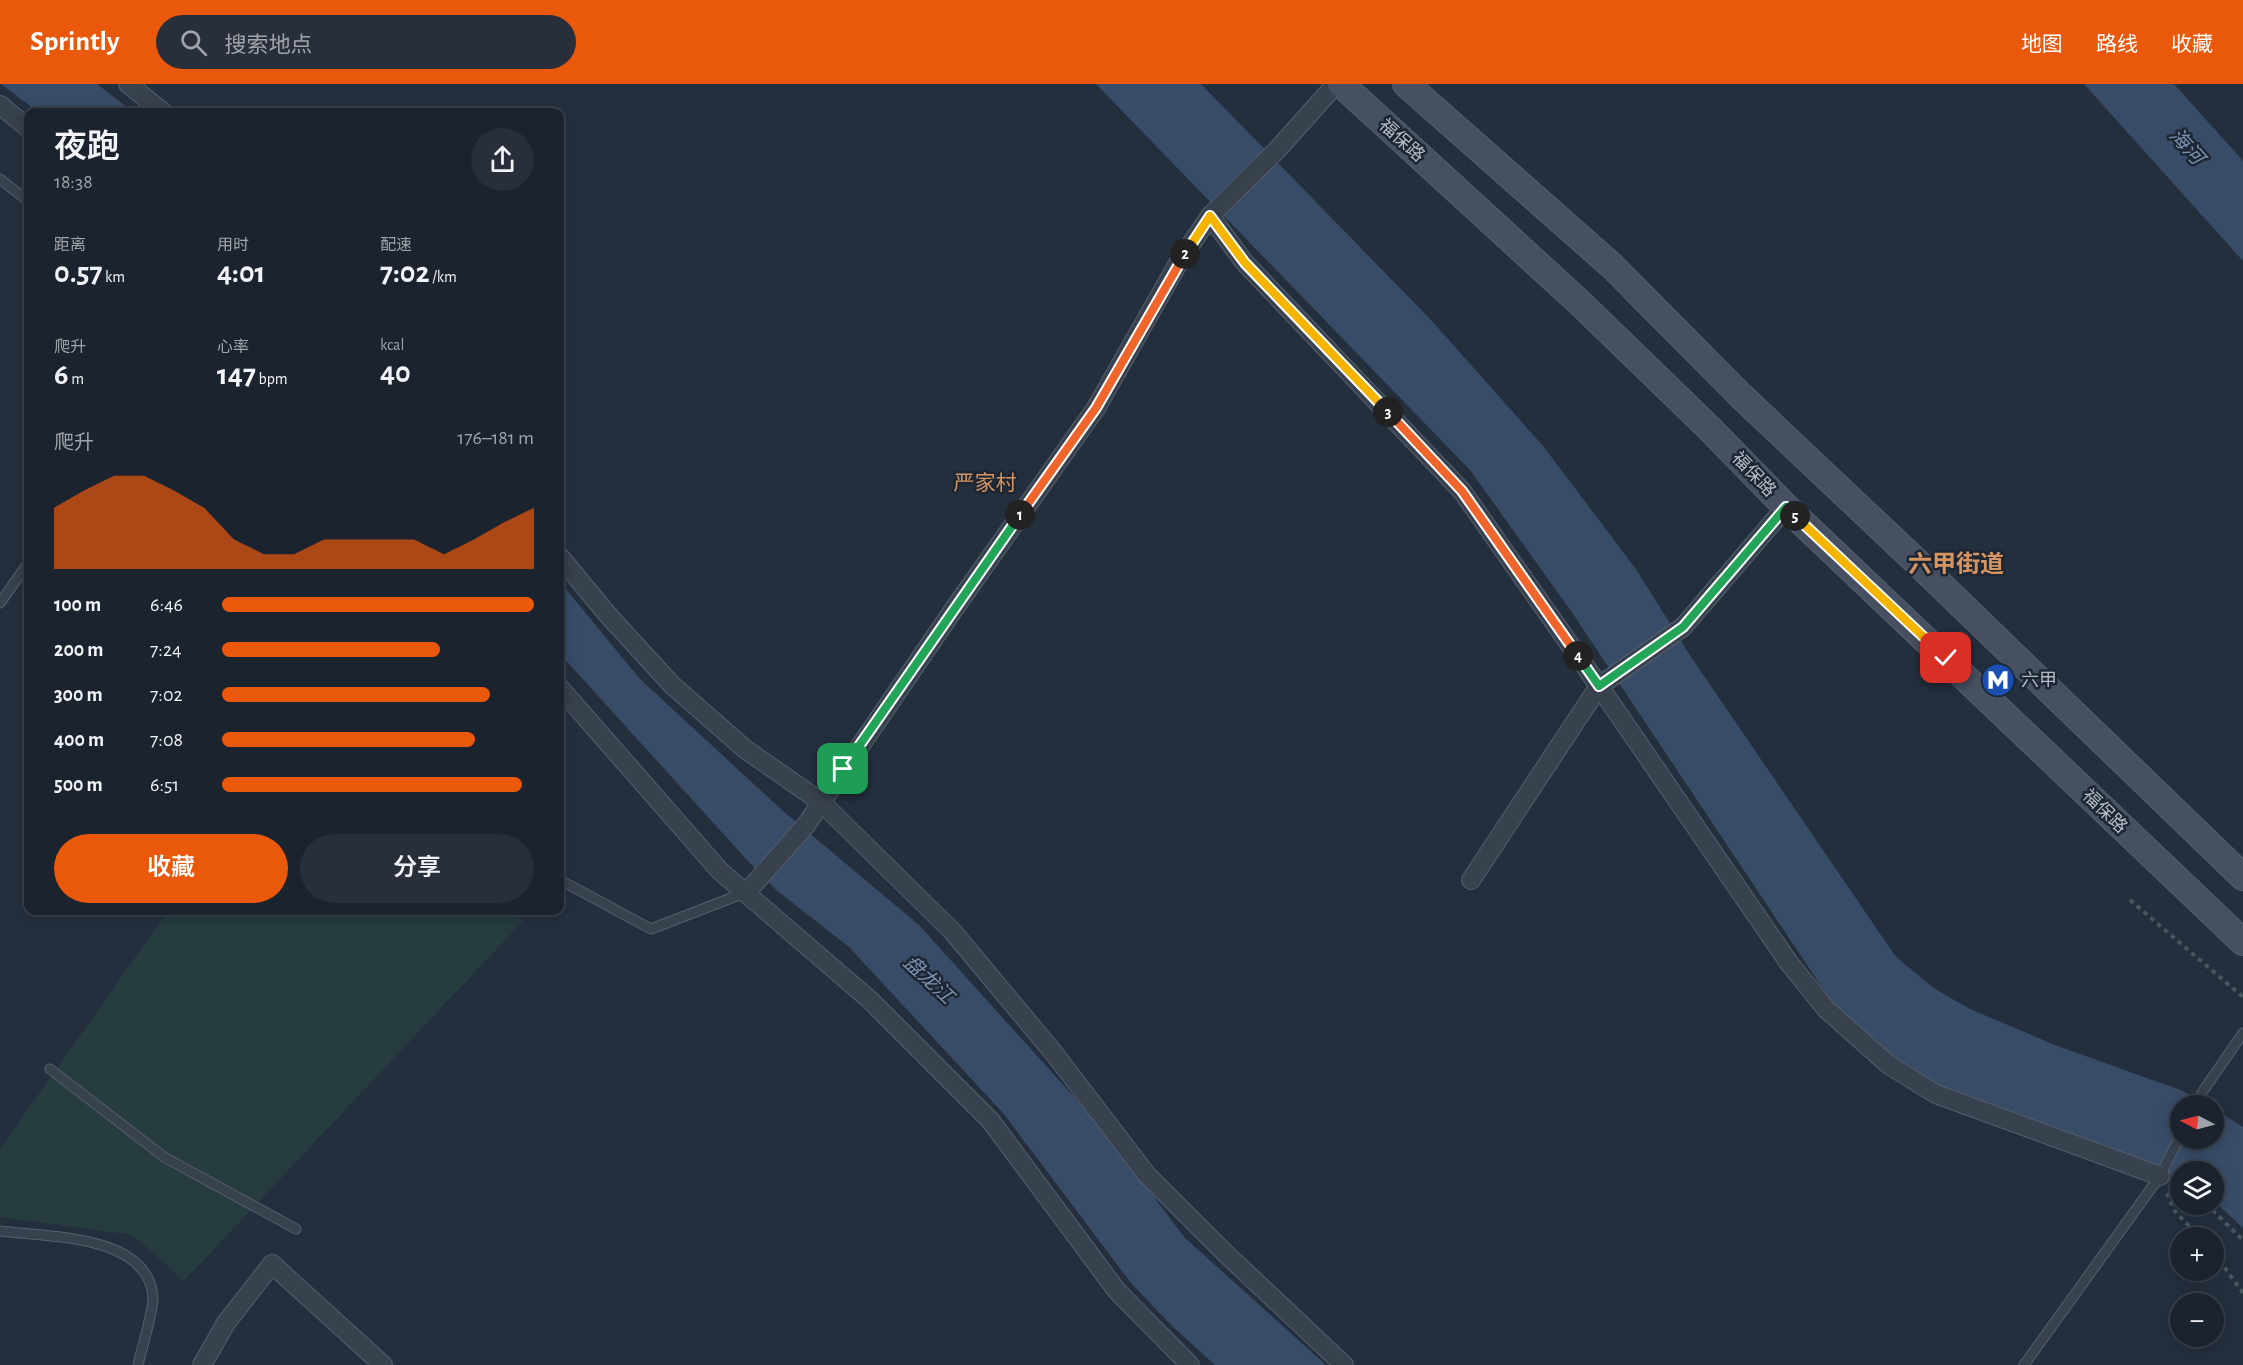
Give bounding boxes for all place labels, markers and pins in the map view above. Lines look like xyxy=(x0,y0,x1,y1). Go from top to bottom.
pin: 2 xyxy=(1170,239,1200,269)
pin: 3 xyxy=(1373,397,1403,427)
pin: 1 xyxy=(1005,500,1035,530)
pin: 5 xyxy=(1780,501,1810,531)
pin xyxy=(1920,632,1971,683)
pin: 4 xyxy=(1563,641,1593,671)
metro station icon: 六甲 xyxy=(1980,662,2016,698)
place label: 六甲 xyxy=(2021,670,2057,690)
pin xyxy=(817,743,868,794)

